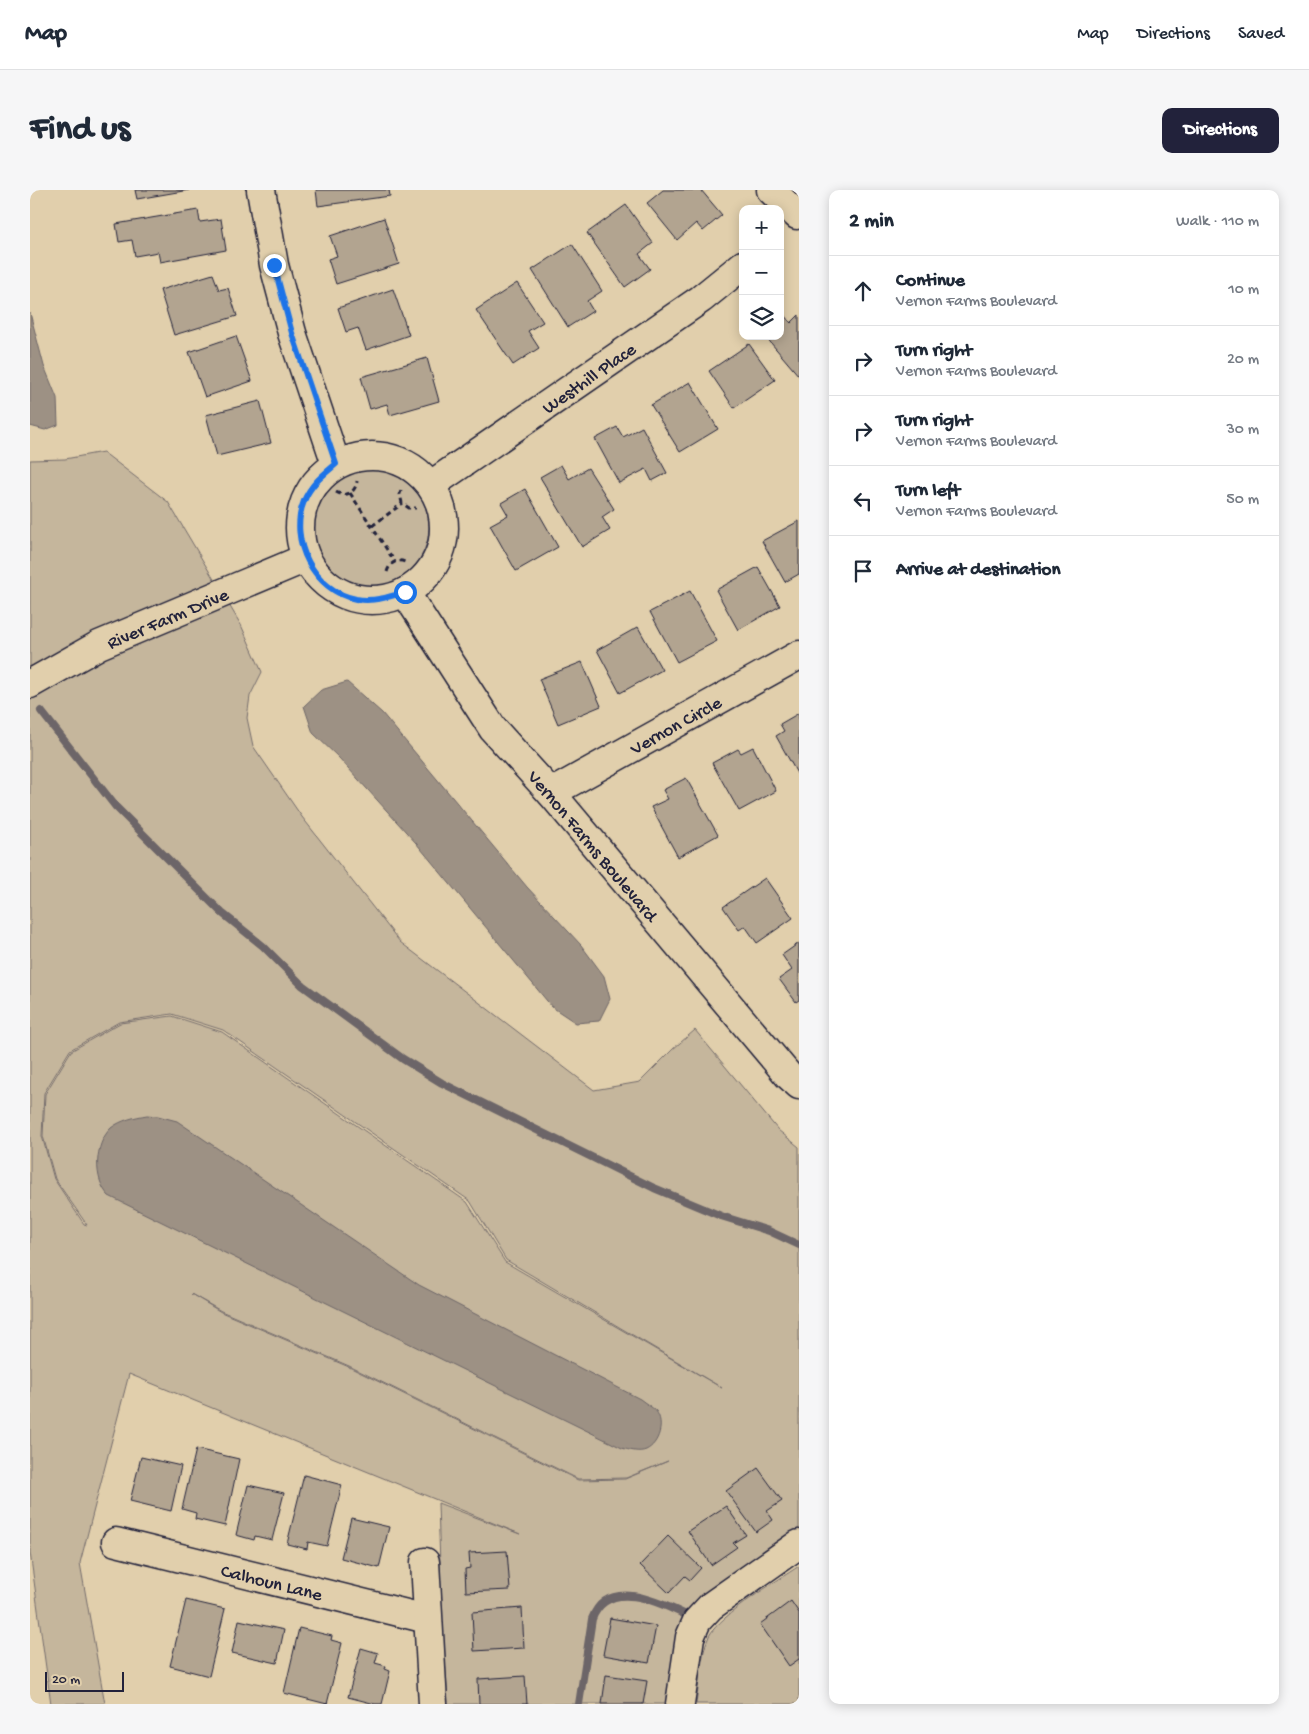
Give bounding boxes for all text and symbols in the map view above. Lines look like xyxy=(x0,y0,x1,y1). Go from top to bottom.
text: Map xyxy=(25,20,67,49)
text: Map xyxy=(1077,24,1109,45)
text: Directions xyxy=(1137,24,1210,45)
text: Saved xyxy=(1238,24,1284,45)
button: Directions xyxy=(1162,108,1279,153)
text: Find us xyxy=(30,110,130,151)
map controls xyxy=(739,205,784,340)
button: + xyxy=(739,205,784,250)
text: 2 min xyxy=(849,210,894,235)
text: Walk · 110 m xyxy=(1176,213,1259,232)
button: − xyxy=(739,250,784,295)
route end xyxy=(263,254,286,277)
text: Continue xyxy=(896,270,965,293)
icon: ahead xyxy=(849,277,877,305)
text: 10 m xyxy=(1228,281,1259,300)
text: Vernon Farms Boulevard xyxy=(896,293,1057,312)
button: layers xyxy=(739,295,784,340)
street label: Westhill Place xyxy=(539,339,642,421)
text: Turn right xyxy=(896,340,972,363)
icon: right xyxy=(849,347,877,375)
text: 20 m xyxy=(1227,351,1259,370)
text: Vernon Farms Boulevard xyxy=(896,363,1057,382)
text: Turn right xyxy=(896,410,972,433)
icon: right xyxy=(849,417,877,445)
text: 30 m xyxy=(1226,421,1259,440)
text: Vernon Farms Boulevard xyxy=(896,433,1057,452)
text: Turn left xyxy=(896,480,960,503)
icon: left xyxy=(849,487,877,515)
text: 50 m xyxy=(1226,491,1259,510)
text: Vernon Farms Boulevard xyxy=(896,503,1057,522)
icon: arrive xyxy=(849,557,877,585)
text: Arrive at destination xyxy=(896,559,1060,582)
route start xyxy=(394,581,417,604)
street label: River Farm Drive xyxy=(104,584,233,656)
street label: Vernon Circle xyxy=(626,692,727,762)
street label: Vernon Farms Boulevard xyxy=(521,766,663,929)
street label: Calhoun Lane xyxy=(218,1561,325,1608)
scale bar xyxy=(45,1669,124,1692)
text: 20 m xyxy=(52,1672,80,1689)

